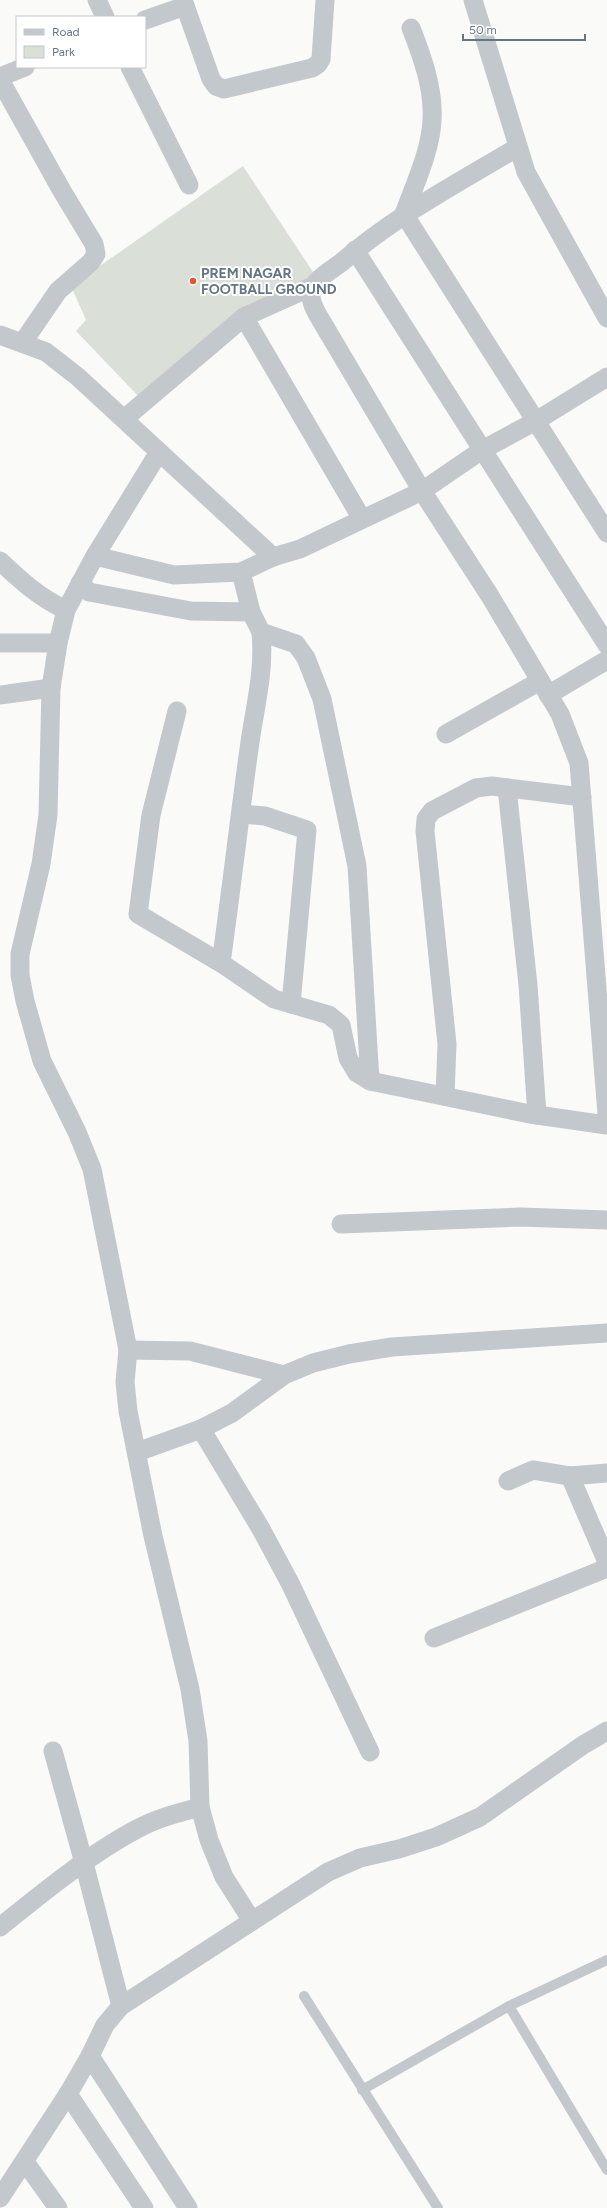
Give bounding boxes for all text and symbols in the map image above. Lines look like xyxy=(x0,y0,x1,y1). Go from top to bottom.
legend xyxy=(16,16,146,68)
scale bar xyxy=(463,16,585,42)
text: 50 m xyxy=(469,23,497,37)
text: Road xyxy=(52,25,80,39)
text: Park xyxy=(52,45,75,59)
place label: PREM NAGAR FOOTBALL GROUND xyxy=(201,265,337,298)
marker: PREM NAGAR FOOTBALL GROUND xyxy=(188,276,198,286)

